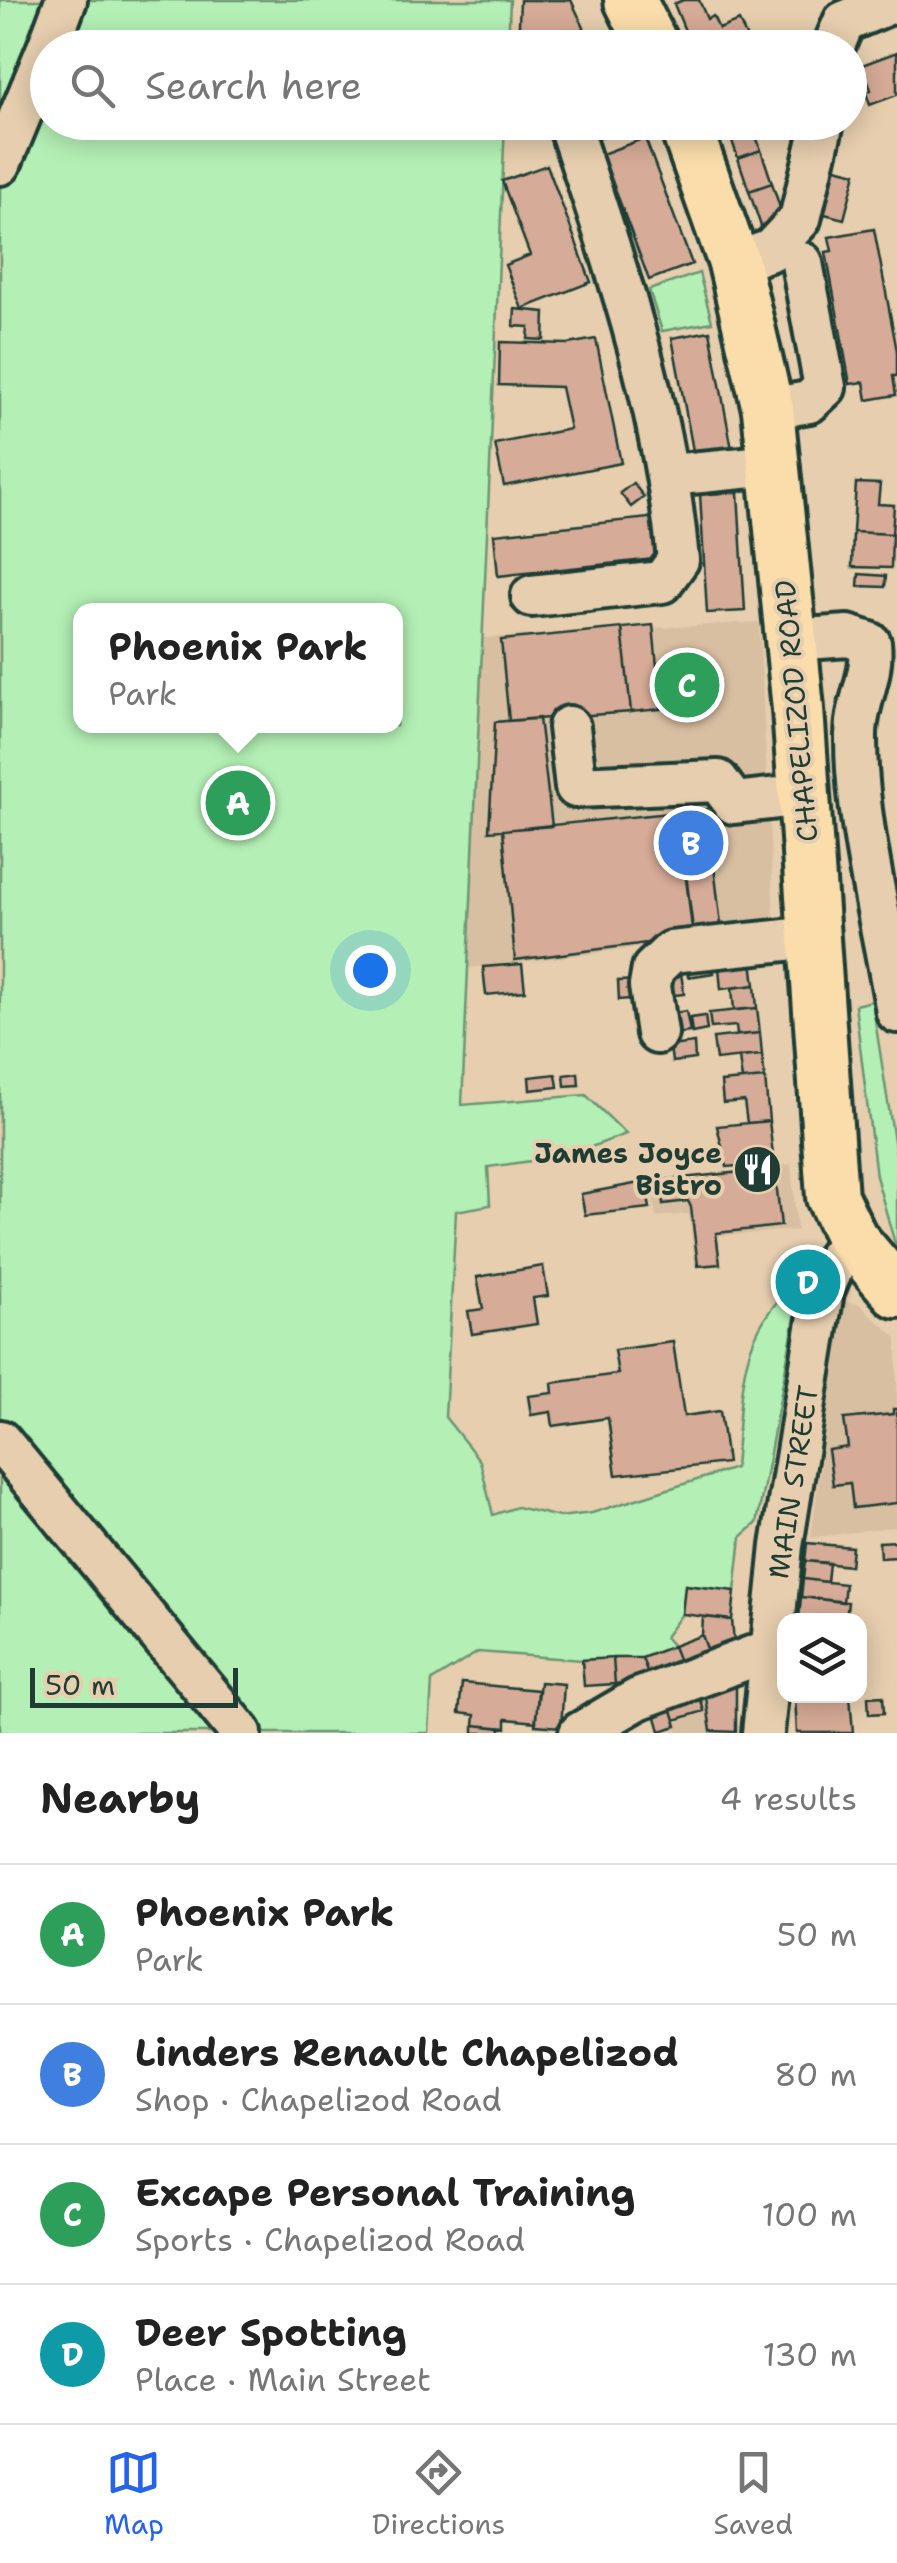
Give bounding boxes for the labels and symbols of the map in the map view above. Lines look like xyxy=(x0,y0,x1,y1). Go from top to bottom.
street label: CHAPELIZOD ROAD xyxy=(766,578,826,844)
pin: C xyxy=(654,648,720,722)
pin: A xyxy=(206,766,270,840)
pin: B xyxy=(658,806,724,880)
your location xyxy=(345,945,396,996)
place label: James Joyce Bistro xyxy=(534,1134,722,1204)
restaurant icon: James Joyce Bistro xyxy=(731,1143,783,1195)
pin: D xyxy=(776,1244,840,1320)
street label: MAIN STREET xyxy=(759,1383,827,1581)
scale bar xyxy=(30,1663,238,1708)

